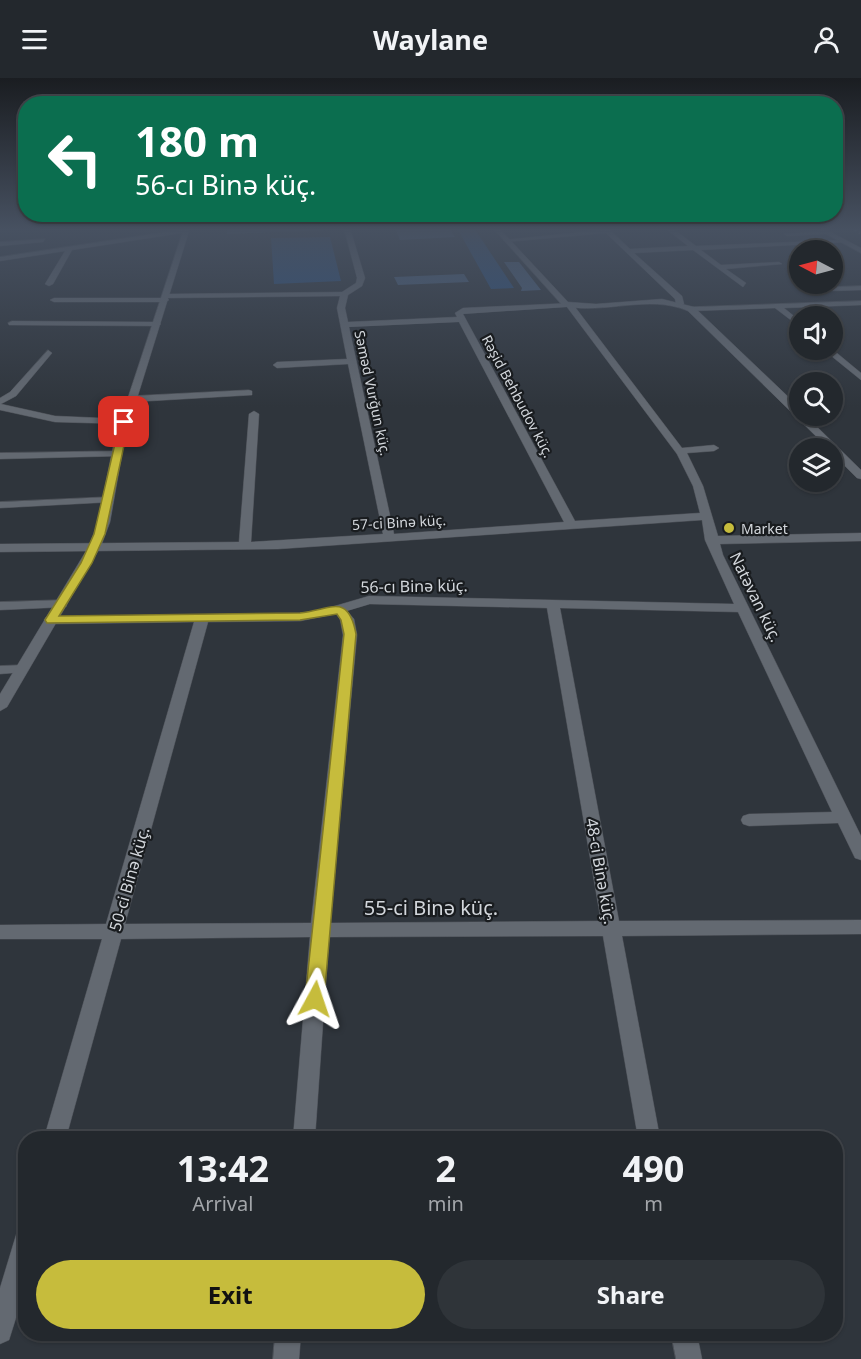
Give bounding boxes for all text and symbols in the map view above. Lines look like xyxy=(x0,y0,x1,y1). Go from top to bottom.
text: Waylane xyxy=(373,21,488,58)
icon: menu xyxy=(18,23,51,56)
icon: person xyxy=(810,23,843,56)
text: 180 m xyxy=(135,112,259,169)
icon: left xyxy=(36,120,114,198)
text: 56-cı Binə küç. xyxy=(135,166,316,203)
north arrow xyxy=(789,240,843,294)
map controls xyxy=(789,240,843,492)
button: sound xyxy=(789,306,843,360)
street label: Səməd Vurğun küç. xyxy=(350,329,396,457)
street label: Rəşid Behbudov küç. xyxy=(478,331,558,461)
button: search xyxy=(789,372,843,426)
pin xyxy=(98,396,149,447)
icon: arrive xyxy=(107,405,140,438)
button: layers xyxy=(789,438,843,492)
street label: 57-ci Binə küç. xyxy=(352,510,446,534)
place label: Market xyxy=(741,519,788,538)
marker: Market xyxy=(722,521,736,535)
street label: Natəvan küç. xyxy=(725,548,787,646)
street label: 56-cı Binə küç. xyxy=(360,574,468,598)
street label: 48-ci Binə küç. xyxy=(581,816,621,926)
street label: 50-ci Binə küç. xyxy=(104,824,154,934)
street label: 55-ci Binə küç. xyxy=(364,894,498,921)
position arrow xyxy=(283,967,347,1031)
text: 13:42 xyxy=(177,1144,269,1193)
text: 2 xyxy=(436,1144,456,1193)
text: 490 xyxy=(623,1144,684,1193)
text: Arrival xyxy=(192,1190,253,1217)
text: min xyxy=(428,1190,464,1217)
text: m xyxy=(644,1190,663,1217)
button: Exit xyxy=(36,1260,425,1329)
button: Share xyxy=(437,1260,825,1329)

